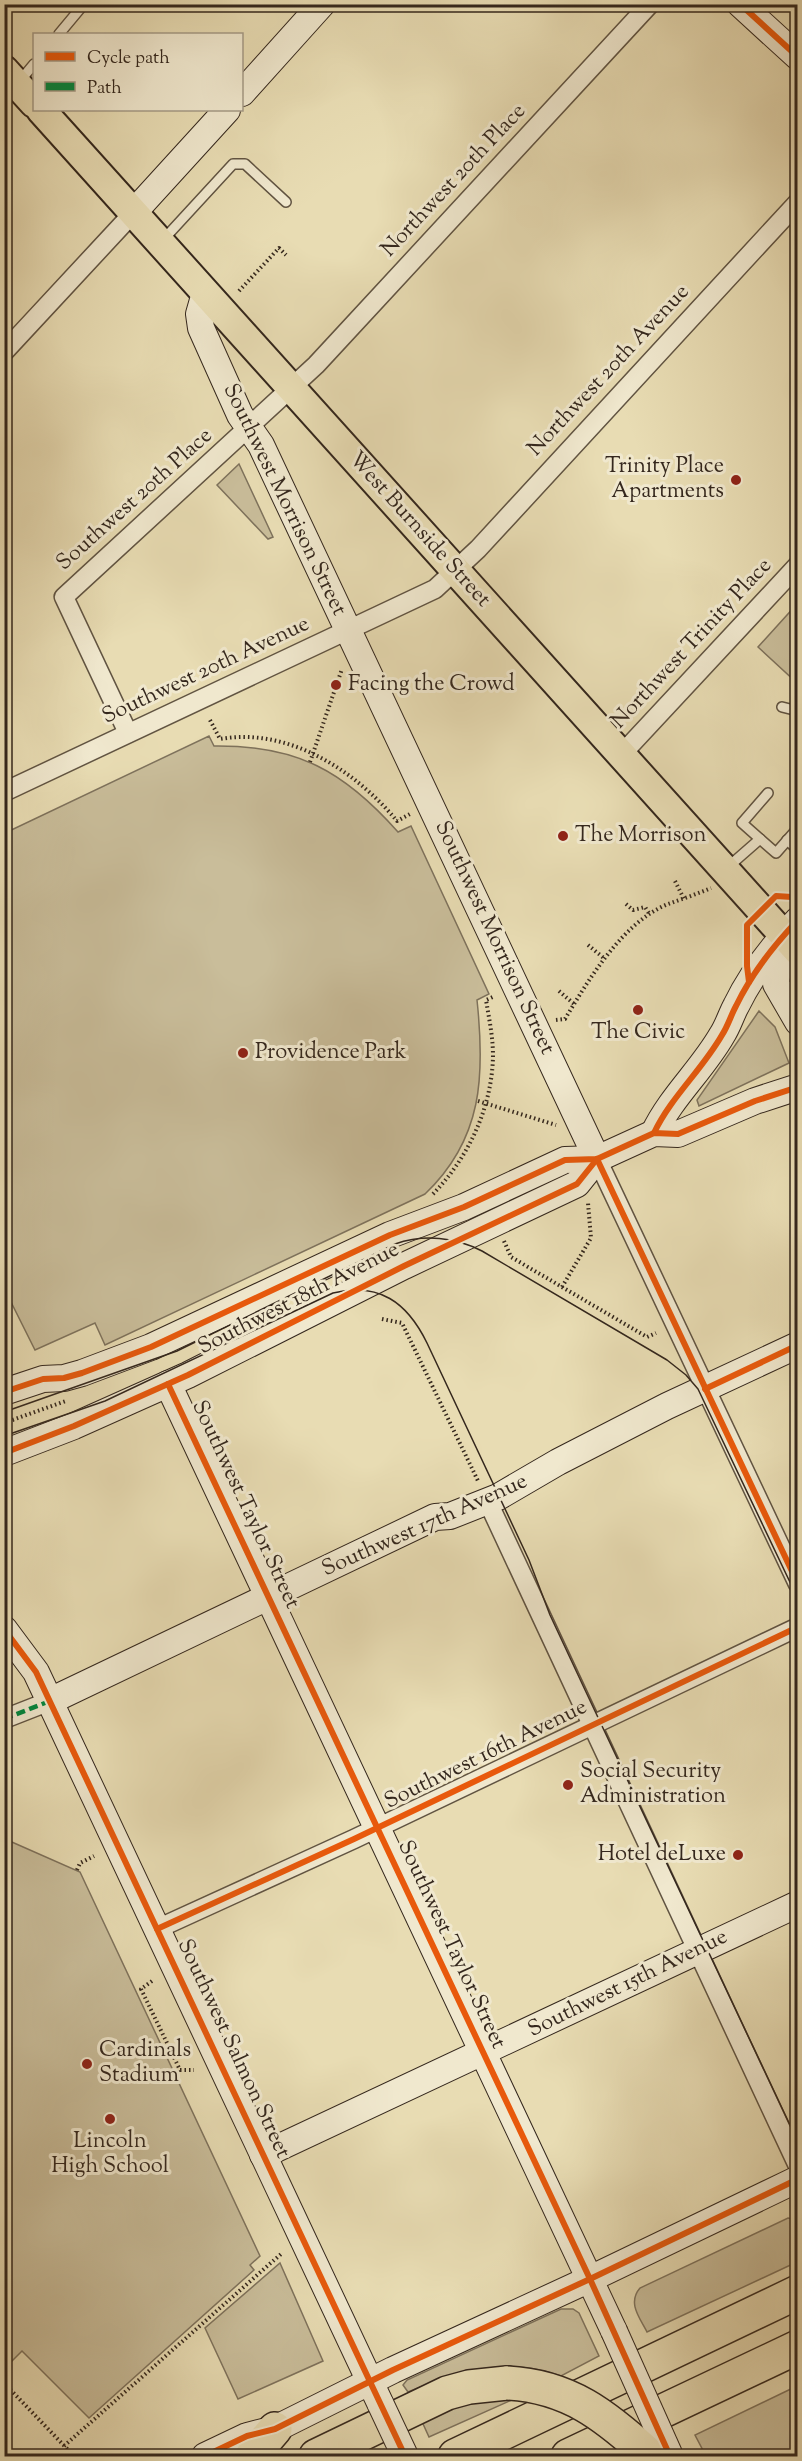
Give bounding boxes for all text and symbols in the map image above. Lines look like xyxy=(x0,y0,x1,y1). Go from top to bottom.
legend xyxy=(33,33,243,111)
text: Cycle path xyxy=(87,46,170,72)
text: Path xyxy=(87,76,122,102)
street label: Northwest 20th Place xyxy=(374,97,534,265)
street label: Northwest 20th Avenue xyxy=(521,278,697,464)
street label: Southwest Morrison Street xyxy=(214,378,354,622)
street label: Southwest 20th Place xyxy=(50,421,220,579)
street label: West Burnside Street xyxy=(340,445,498,615)
place label: Trinity Place Apartments xyxy=(605,451,724,508)
marker: Trinity Place Apartments xyxy=(729,473,743,487)
street label: Northwest Trinity Place xyxy=(604,551,780,737)
street label: Southwest 20th Avenue xyxy=(97,609,315,733)
place label: Facing the Crowd xyxy=(348,669,515,701)
marker: Facing the Crowd xyxy=(329,678,343,692)
street label: Southwest Morrison Street xyxy=(426,816,563,1061)
place label: The Morrison xyxy=(575,820,706,852)
marker: The Morrison xyxy=(556,829,570,843)
marker: The Civic xyxy=(631,1003,645,1017)
place label: The Civic xyxy=(591,1017,685,1049)
place label: Providence Park xyxy=(255,1037,407,1069)
marker: Providence Park xyxy=(236,1046,250,1060)
street label: Southwest 18th Avenue xyxy=(193,1234,405,1364)
street label: Southwest Taylor Street xyxy=(183,1395,308,1615)
street label: Southwest 17th Avenue xyxy=(317,1466,533,1586)
street label: Southwest 16th Avenue xyxy=(379,1692,593,1818)
place label: Social Security Administration xyxy=(580,1756,726,1813)
marker: Social Security Administration xyxy=(561,1778,575,1792)
street label: Southwest Taylor Street xyxy=(389,1835,514,2055)
place label: Hotel deLuxe xyxy=(598,1839,726,1871)
marker: Hotel deLuxe xyxy=(731,1848,745,1862)
street label: Southwest 15th Avenue xyxy=(523,1922,733,2046)
street label: Southwest Salmon Street xyxy=(168,1934,298,2164)
place label: Cardinals Stadium xyxy=(99,2035,191,2092)
marker: Cardinals Stadium xyxy=(80,2057,94,2071)
marker: Lincoln High School xyxy=(103,2112,117,2126)
place label: Lincoln High School xyxy=(51,2126,169,2183)

